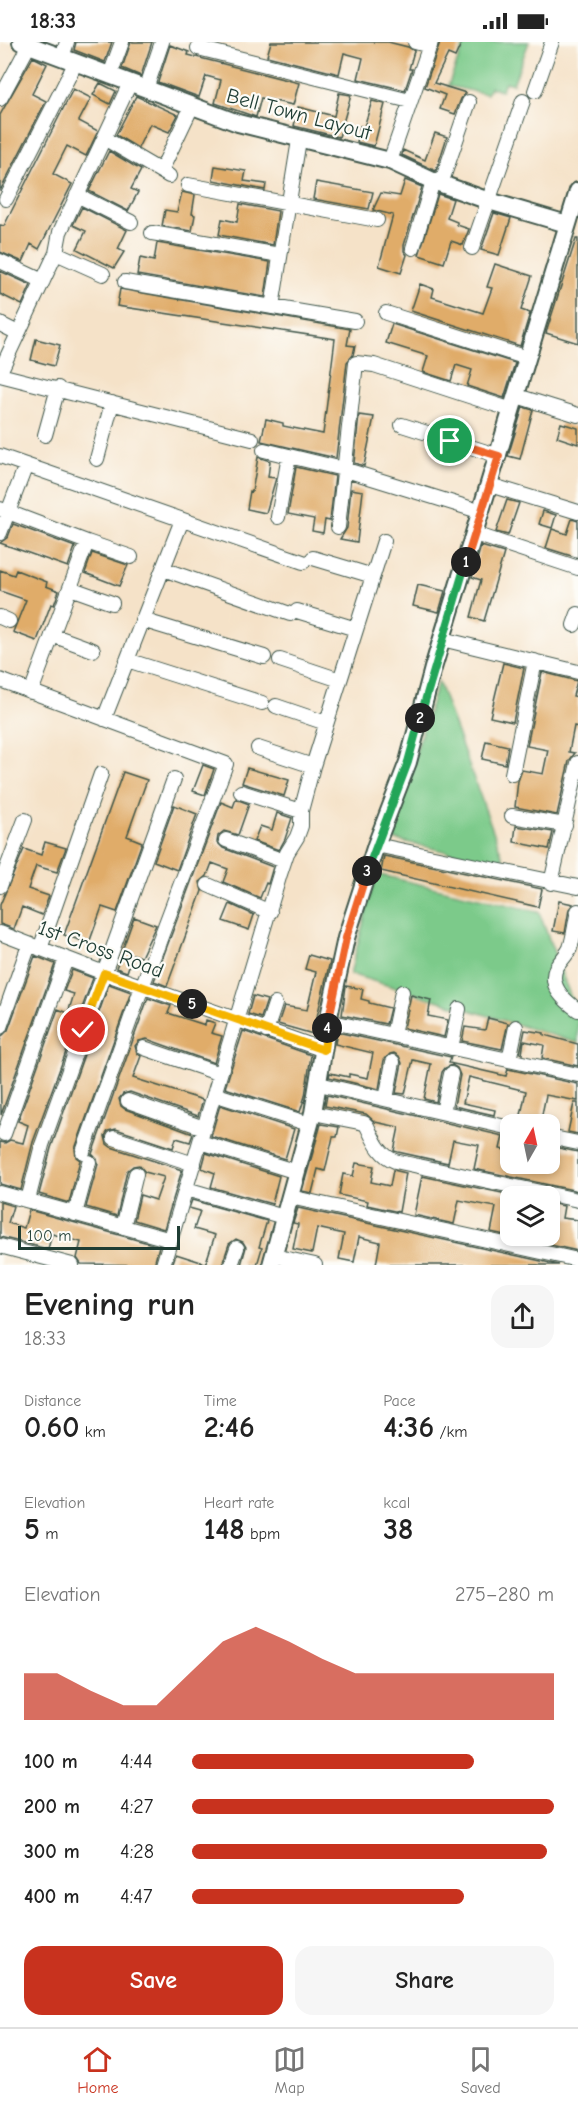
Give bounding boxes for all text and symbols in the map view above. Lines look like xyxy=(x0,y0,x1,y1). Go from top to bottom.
text: 18:33 xyxy=(30,8,76,34)
street label: Bell Town Layout xyxy=(224,83,375,145)
pin xyxy=(424,415,475,466)
icon: arrive xyxy=(433,424,466,457)
pin: 1 xyxy=(451,547,481,577)
text: 1 xyxy=(463,553,469,571)
pin: 2 xyxy=(405,703,435,733)
text: 2 xyxy=(416,709,424,727)
pin: 3 xyxy=(352,856,382,886)
text: 3 xyxy=(363,862,371,880)
street label: 1st Cross Road xyxy=(35,915,167,983)
pin: 5 xyxy=(177,989,207,1019)
text: 5 xyxy=(188,995,196,1013)
pin xyxy=(57,1004,108,1055)
icon: check xyxy=(66,1013,99,1046)
pin: 4 xyxy=(312,1013,342,1043)
text: 4 xyxy=(323,1019,331,1037)
north arrow xyxy=(500,1114,560,1174)
map controls xyxy=(500,1114,560,1246)
button: layers xyxy=(500,1186,560,1246)
scale bar xyxy=(18,1223,180,1250)
text: 100 m xyxy=(27,1227,71,1245)
text: Evening run xyxy=(24,1285,195,1323)
button: share xyxy=(491,1285,554,1348)
text: 18:33 xyxy=(24,1327,66,1350)
text: Distance xyxy=(24,1392,81,1410)
text: Time xyxy=(204,1392,237,1410)
text: Pace xyxy=(383,1392,416,1410)
text: 0.60 xyxy=(24,1410,79,1445)
text: 2:46 xyxy=(204,1410,255,1445)
text: 4:36 xyxy=(383,1410,434,1445)
text: km xyxy=(79,1423,106,1441)
text: /km xyxy=(434,1423,467,1441)
text: Elevation xyxy=(24,1494,85,1512)
text: Heart rate xyxy=(204,1494,274,1512)
text: kcal xyxy=(383,1494,410,1512)
text: 5 xyxy=(24,1512,40,1547)
text: 148 xyxy=(204,1512,245,1547)
text: 38 xyxy=(383,1512,413,1547)
text: m xyxy=(40,1525,59,1543)
text: bpm xyxy=(245,1525,280,1543)
text: Elevation xyxy=(24,1583,101,1606)
text: 275–280 m xyxy=(455,1583,554,1606)
text: 100 m xyxy=(24,1750,78,1773)
text: 4:44 xyxy=(120,1750,153,1773)
text: 200 m xyxy=(24,1795,80,1818)
text: 4:27 xyxy=(120,1795,153,1818)
text: 300 m xyxy=(24,1840,80,1863)
text: 4:28 xyxy=(120,1840,154,1863)
text: 400 m xyxy=(24,1885,79,1908)
text: 4:47 xyxy=(120,1885,152,1908)
button: Save xyxy=(24,1946,283,2015)
button: Share xyxy=(295,1946,554,2015)
tab: Home xyxy=(77,2043,119,2097)
tab: Map xyxy=(273,2043,306,2097)
tab: Saved xyxy=(461,2043,501,2097)

